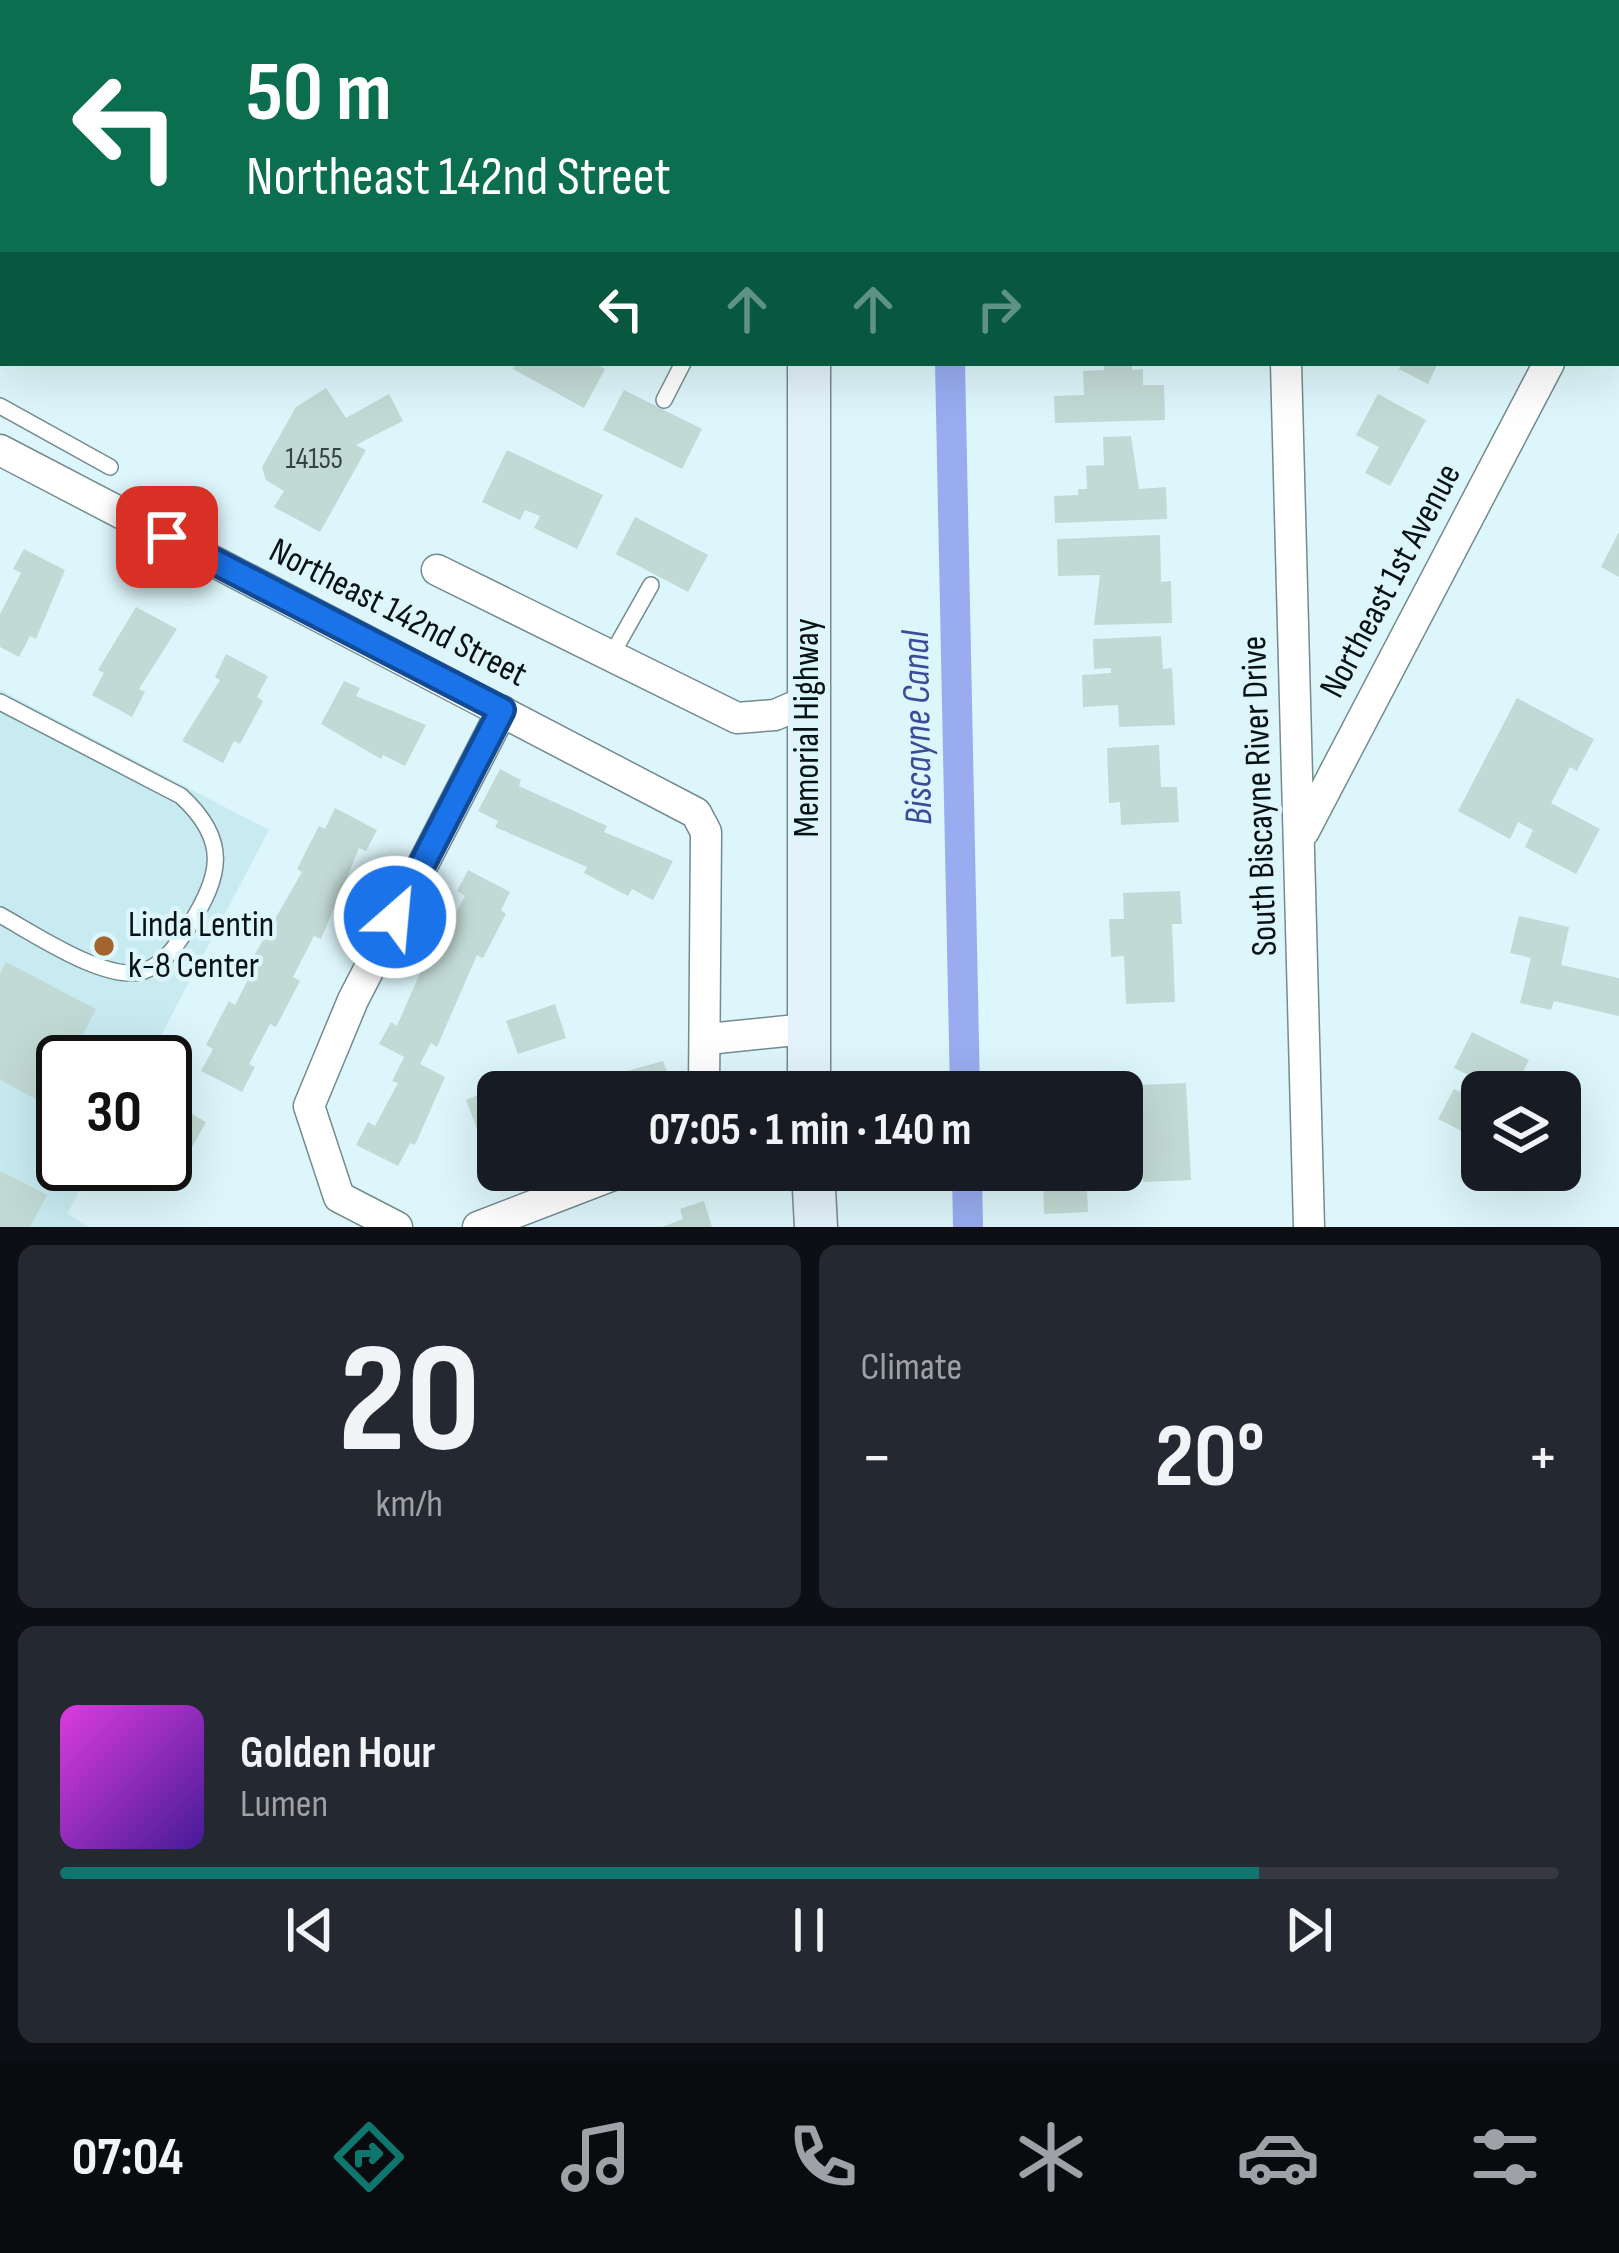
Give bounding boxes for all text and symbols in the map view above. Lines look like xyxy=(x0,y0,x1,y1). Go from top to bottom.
text: 50 m xyxy=(246,43,392,144)
icon: left xyxy=(48,48,204,204)
text: Northeast 142nd Street xyxy=(246,145,671,210)
icon: left xyxy=(588,276,654,342)
icon: ahead xyxy=(714,276,780,342)
icon: ahead xyxy=(840,276,906,342)
icon: right xyxy=(966,276,1032,342)
house number: 14155 xyxy=(285,441,343,477)
street label: Northeast 1st Avenue xyxy=(1311,457,1471,705)
pin xyxy=(116,486,218,588)
icon: arrive xyxy=(134,504,200,570)
street label: Northeast 142nd Street xyxy=(262,530,534,696)
street label: Memorial Highway xyxy=(786,618,829,838)
water label: Biscayne Canal xyxy=(893,629,943,826)
street label: South Biscayne River Drive xyxy=(1233,635,1287,957)
position arrow xyxy=(332,854,458,980)
place label: Linda Lentin k-8 Center xyxy=(128,904,274,988)
marker: Linda Lentin k-8 Center xyxy=(91,933,117,959)
speed limit sign: 30 xyxy=(36,1035,192,1191)
map controls xyxy=(1461,1071,1581,1191)
button: layers xyxy=(1461,1071,1581,1191)
text: 07:05 · 1 min · 140 m xyxy=(649,1103,971,1158)
text: 20 xyxy=(338,1309,481,1496)
text: Climate xyxy=(861,1344,962,1391)
text: 20° xyxy=(1155,1404,1265,1512)
text: − xyxy=(861,1419,893,1498)
text: + xyxy=(1527,1419,1559,1498)
text: km/h xyxy=(376,1481,443,1528)
text: Golden Hour xyxy=(240,1726,435,1781)
text: Lumen xyxy=(240,1781,328,1828)
icon: previous xyxy=(277,1897,343,1963)
icon: pause xyxy=(776,1897,842,1963)
icon: next xyxy=(1276,1897,1342,1963)
icon: directions xyxy=(327,2115,411,2199)
icon: music xyxy=(554,2115,638,2199)
icon: phone xyxy=(781,2115,865,2199)
icon: climate xyxy=(1009,2115,1093,2199)
icon: car xyxy=(1236,2115,1320,2199)
icon: filters xyxy=(1463,2115,1547,2199)
text: 07:04 xyxy=(72,2125,183,2190)

